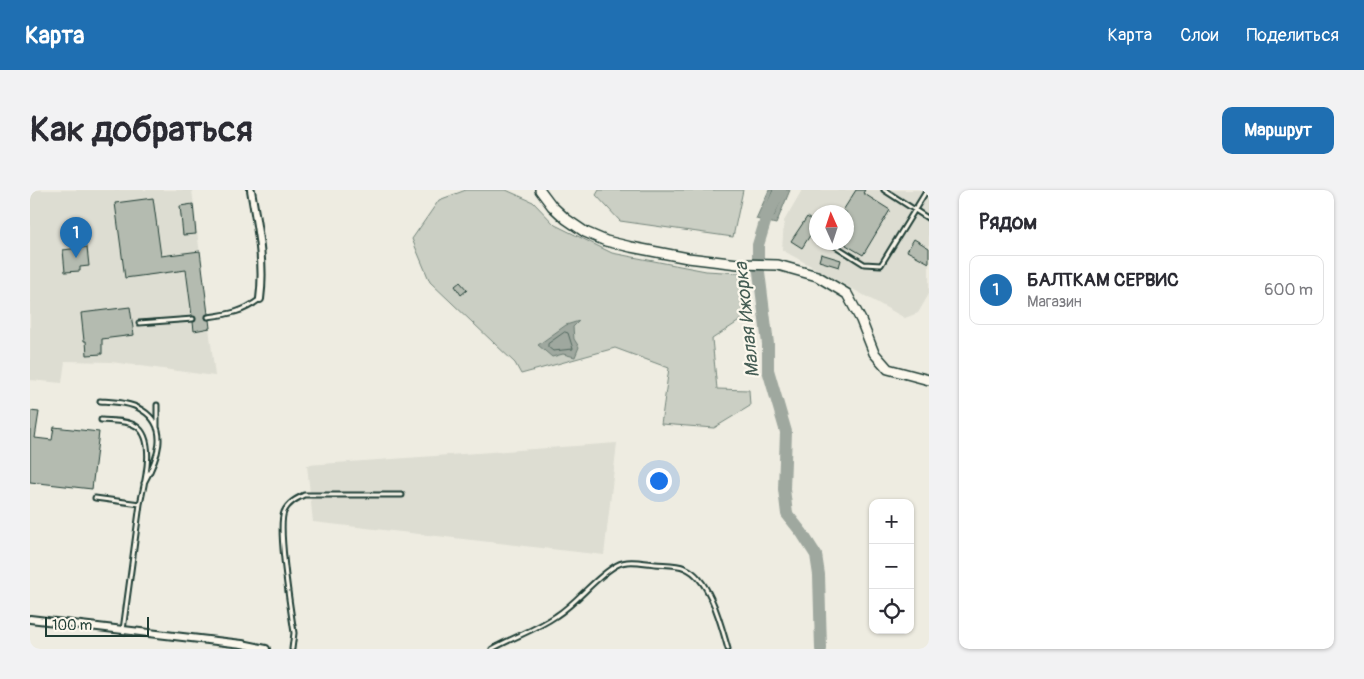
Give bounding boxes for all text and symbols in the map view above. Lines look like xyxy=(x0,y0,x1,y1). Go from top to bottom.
text: Карта xyxy=(25,21,84,50)
text: Карта xyxy=(1108,24,1152,47)
text: Слои xyxy=(1180,24,1218,47)
text: Поделиться xyxy=(1246,24,1339,47)
button: Маршрут xyxy=(1222,107,1334,154)
text: Как добраться xyxy=(30,108,253,152)
north arrow xyxy=(809,205,854,250)
text: Рядом xyxy=(979,209,1037,236)
pin: 1 xyxy=(60,217,92,258)
water label: Малая Ижорка xyxy=(729,260,765,379)
text: БАЛТКАМ СЕРВИС xyxy=(1027,268,1179,292)
text: 1 xyxy=(993,280,999,300)
text: 600 m xyxy=(1264,280,1313,300)
text: Магазин xyxy=(1027,292,1082,312)
your location xyxy=(646,468,672,494)
map controls xyxy=(869,499,914,634)
button: + xyxy=(869,499,914,544)
button: − xyxy=(869,544,914,589)
button: locate xyxy=(869,589,914,634)
scale bar xyxy=(45,614,149,637)
text: 100 m xyxy=(52,617,92,634)

